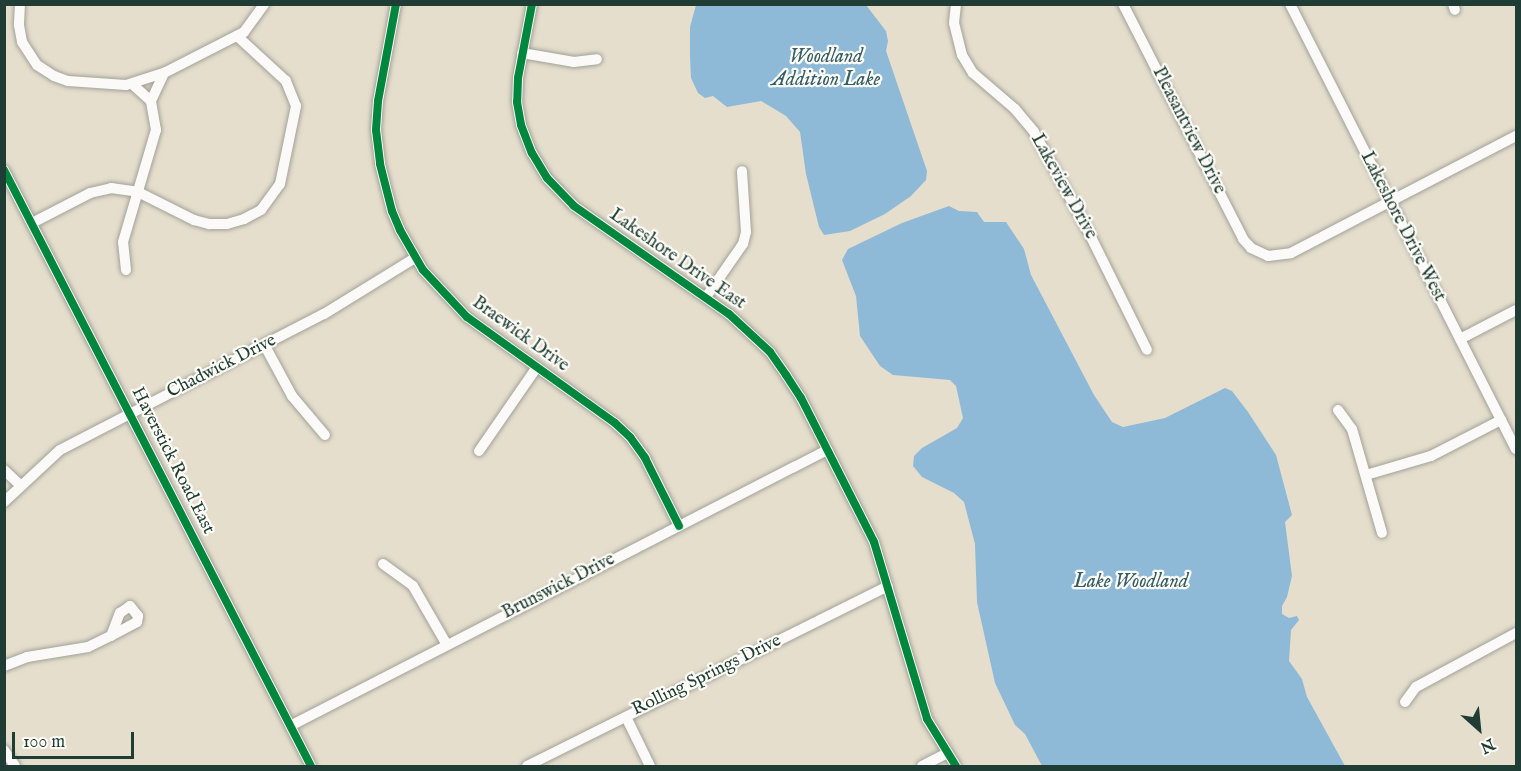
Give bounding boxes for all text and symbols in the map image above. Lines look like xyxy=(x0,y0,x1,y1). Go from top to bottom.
water label: Woodland Addition Lake xyxy=(772,44,880,91)
street label: Pleasantview Drive xyxy=(1147,64,1229,198)
street label: Lakeview Drive xyxy=(1025,131,1101,243)
street label: Lakeshore Drive West xyxy=(1355,148,1449,306)
street label: Lakeshore Drive East xyxy=(605,205,749,315)
street label: Braewick Drive xyxy=(467,293,573,377)
street label: Chadwick Drive xyxy=(164,330,280,404)
street label: Haverstick Road East xyxy=(126,384,218,538)
street label: Brunswick Drive xyxy=(499,549,619,625)
water label: Lake Woodland xyxy=(1074,569,1188,593)
street label: Rolling Springs Drive xyxy=(629,631,785,721)
north arrow xyxy=(1449,699,1509,759)
scale bar xyxy=(15,720,136,758)
text: 100 m xyxy=(23,731,65,754)
text: N xyxy=(1476,733,1498,757)

